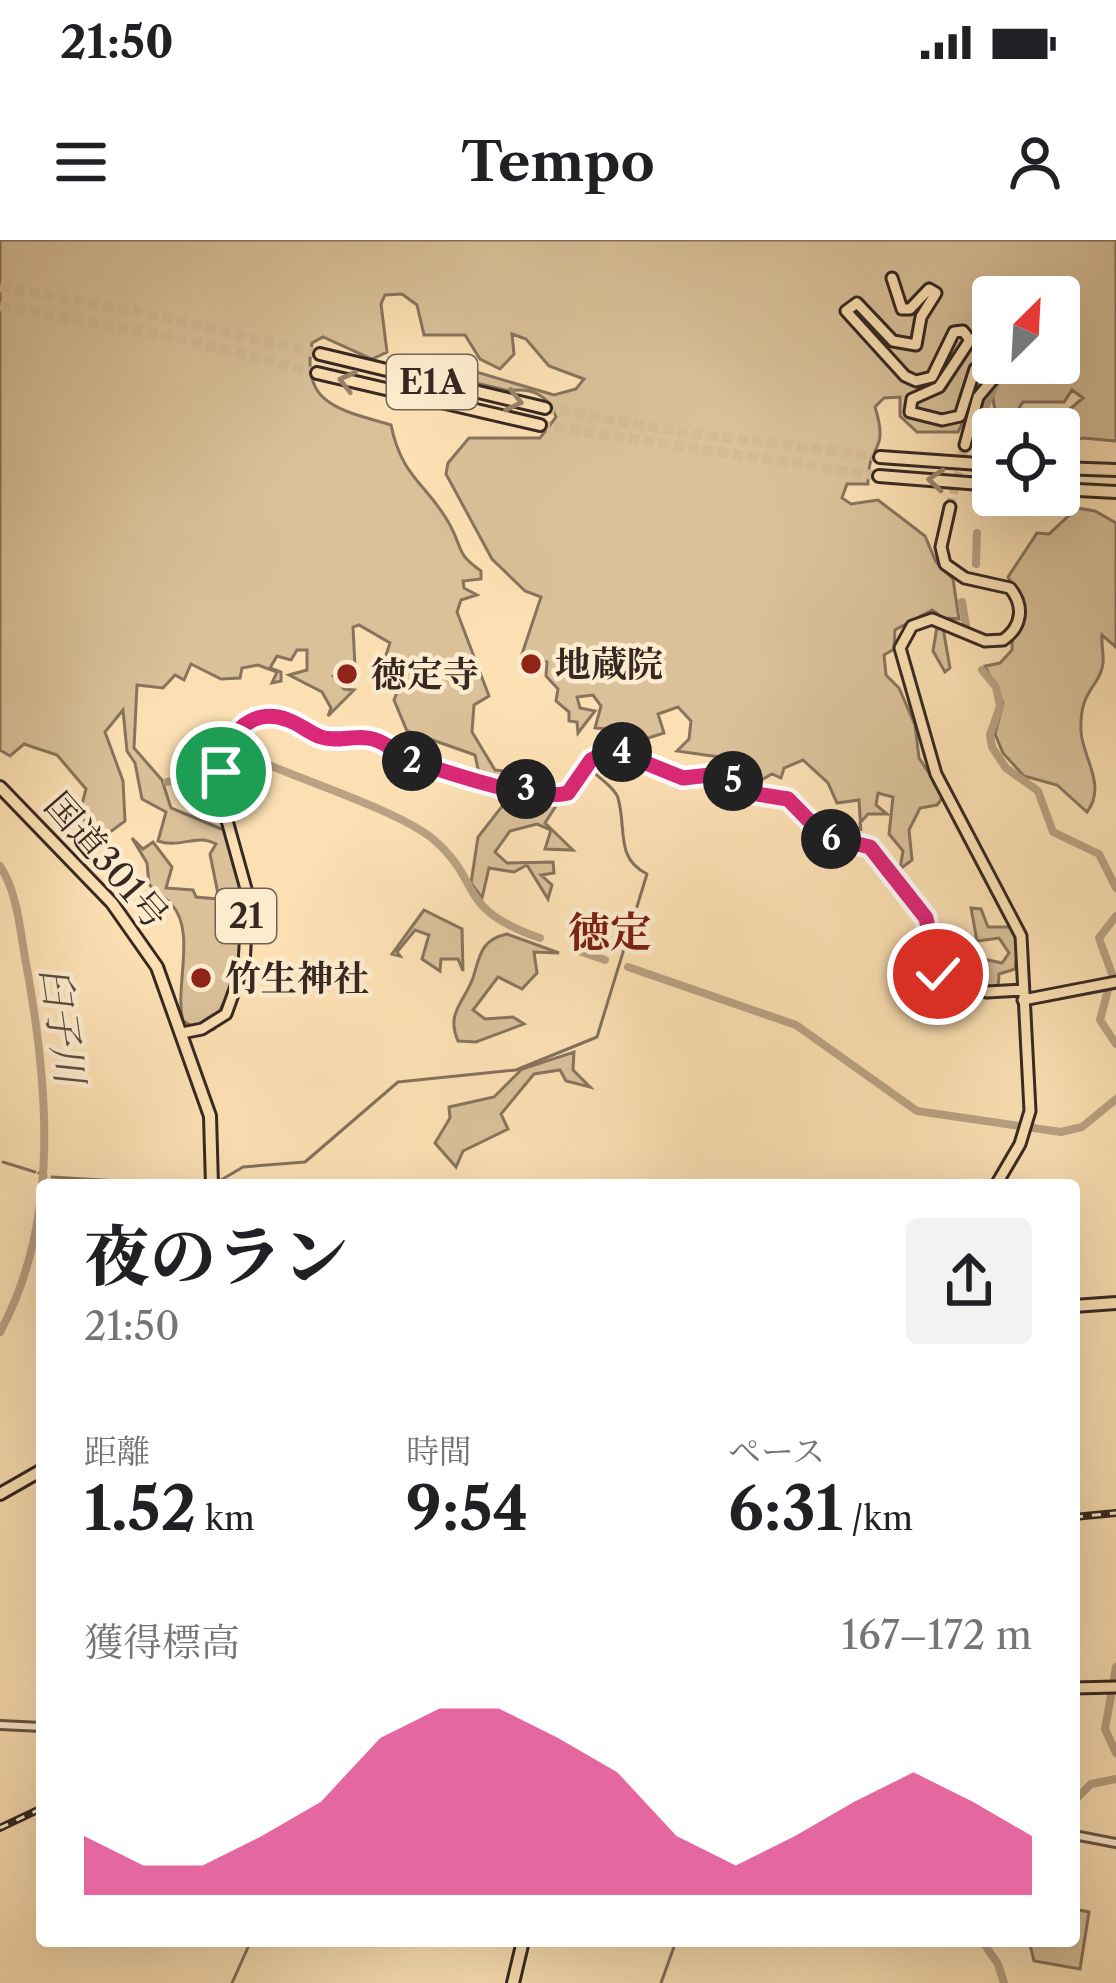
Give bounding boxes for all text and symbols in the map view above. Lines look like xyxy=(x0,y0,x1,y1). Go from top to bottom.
text: 21:50 xyxy=(60,14,174,70)
icon: menu xyxy=(48,129,114,195)
text: Tempo xyxy=(461,129,655,195)
icon: person xyxy=(1002,129,1068,195)
north arrow xyxy=(972,276,1080,384)
map controls xyxy=(972,276,1080,516)
road number: E1A xyxy=(387,355,477,409)
one-way arrow xyxy=(337,370,357,395)
one-way arrow xyxy=(504,387,524,412)
button: locate xyxy=(972,408,1080,516)
one-way arrow xyxy=(926,468,945,494)
place label: 地蔵院 xyxy=(555,642,663,686)
marker: 地蔵院 xyxy=(518,651,544,677)
place label: 徳定寺 xyxy=(371,652,479,696)
marker: 徳定寺 xyxy=(334,661,360,687)
pin xyxy=(170,721,272,823)
pin: 4 xyxy=(592,722,652,782)
pin: 2 xyxy=(382,731,442,791)
text: 4 xyxy=(612,731,632,772)
icon: arrive xyxy=(188,739,254,805)
text: 2 xyxy=(402,740,422,781)
pin: 5 xyxy=(703,751,763,811)
pin: 3 xyxy=(496,759,556,819)
text: 5 xyxy=(724,760,742,801)
text: 3 xyxy=(517,768,535,809)
street label: 国道301号 xyxy=(36,783,178,937)
pin: 6 xyxy=(801,809,861,869)
text: 6 xyxy=(821,818,841,859)
road number: 21 xyxy=(216,889,276,943)
district label: 徳定 xyxy=(568,906,652,958)
pin xyxy=(887,923,989,1025)
icon: check xyxy=(905,941,971,1007)
place label: 竹生神社 xyxy=(225,956,369,1000)
water label: 臼子川 xyxy=(31,964,95,1090)
marker: 竹生神社 xyxy=(188,965,214,991)
text: 夜のラン xyxy=(84,1216,348,1297)
button: share xyxy=(906,1218,1032,1344)
text: 21:50 xyxy=(84,1302,180,1350)
text: 距離 xyxy=(84,1431,150,1472)
text: 時間 xyxy=(406,1431,472,1472)
text: ペース xyxy=(728,1431,825,1472)
text: 1.52 xyxy=(84,1472,196,1546)
text: 9:54 xyxy=(406,1472,528,1546)
text: 6:31 xyxy=(728,1472,843,1546)
text: km xyxy=(196,1498,255,1539)
text: /km xyxy=(843,1498,913,1539)
text: 167–172 m xyxy=(842,1611,1032,1659)
text: 獲得標高 xyxy=(84,1618,240,1666)

